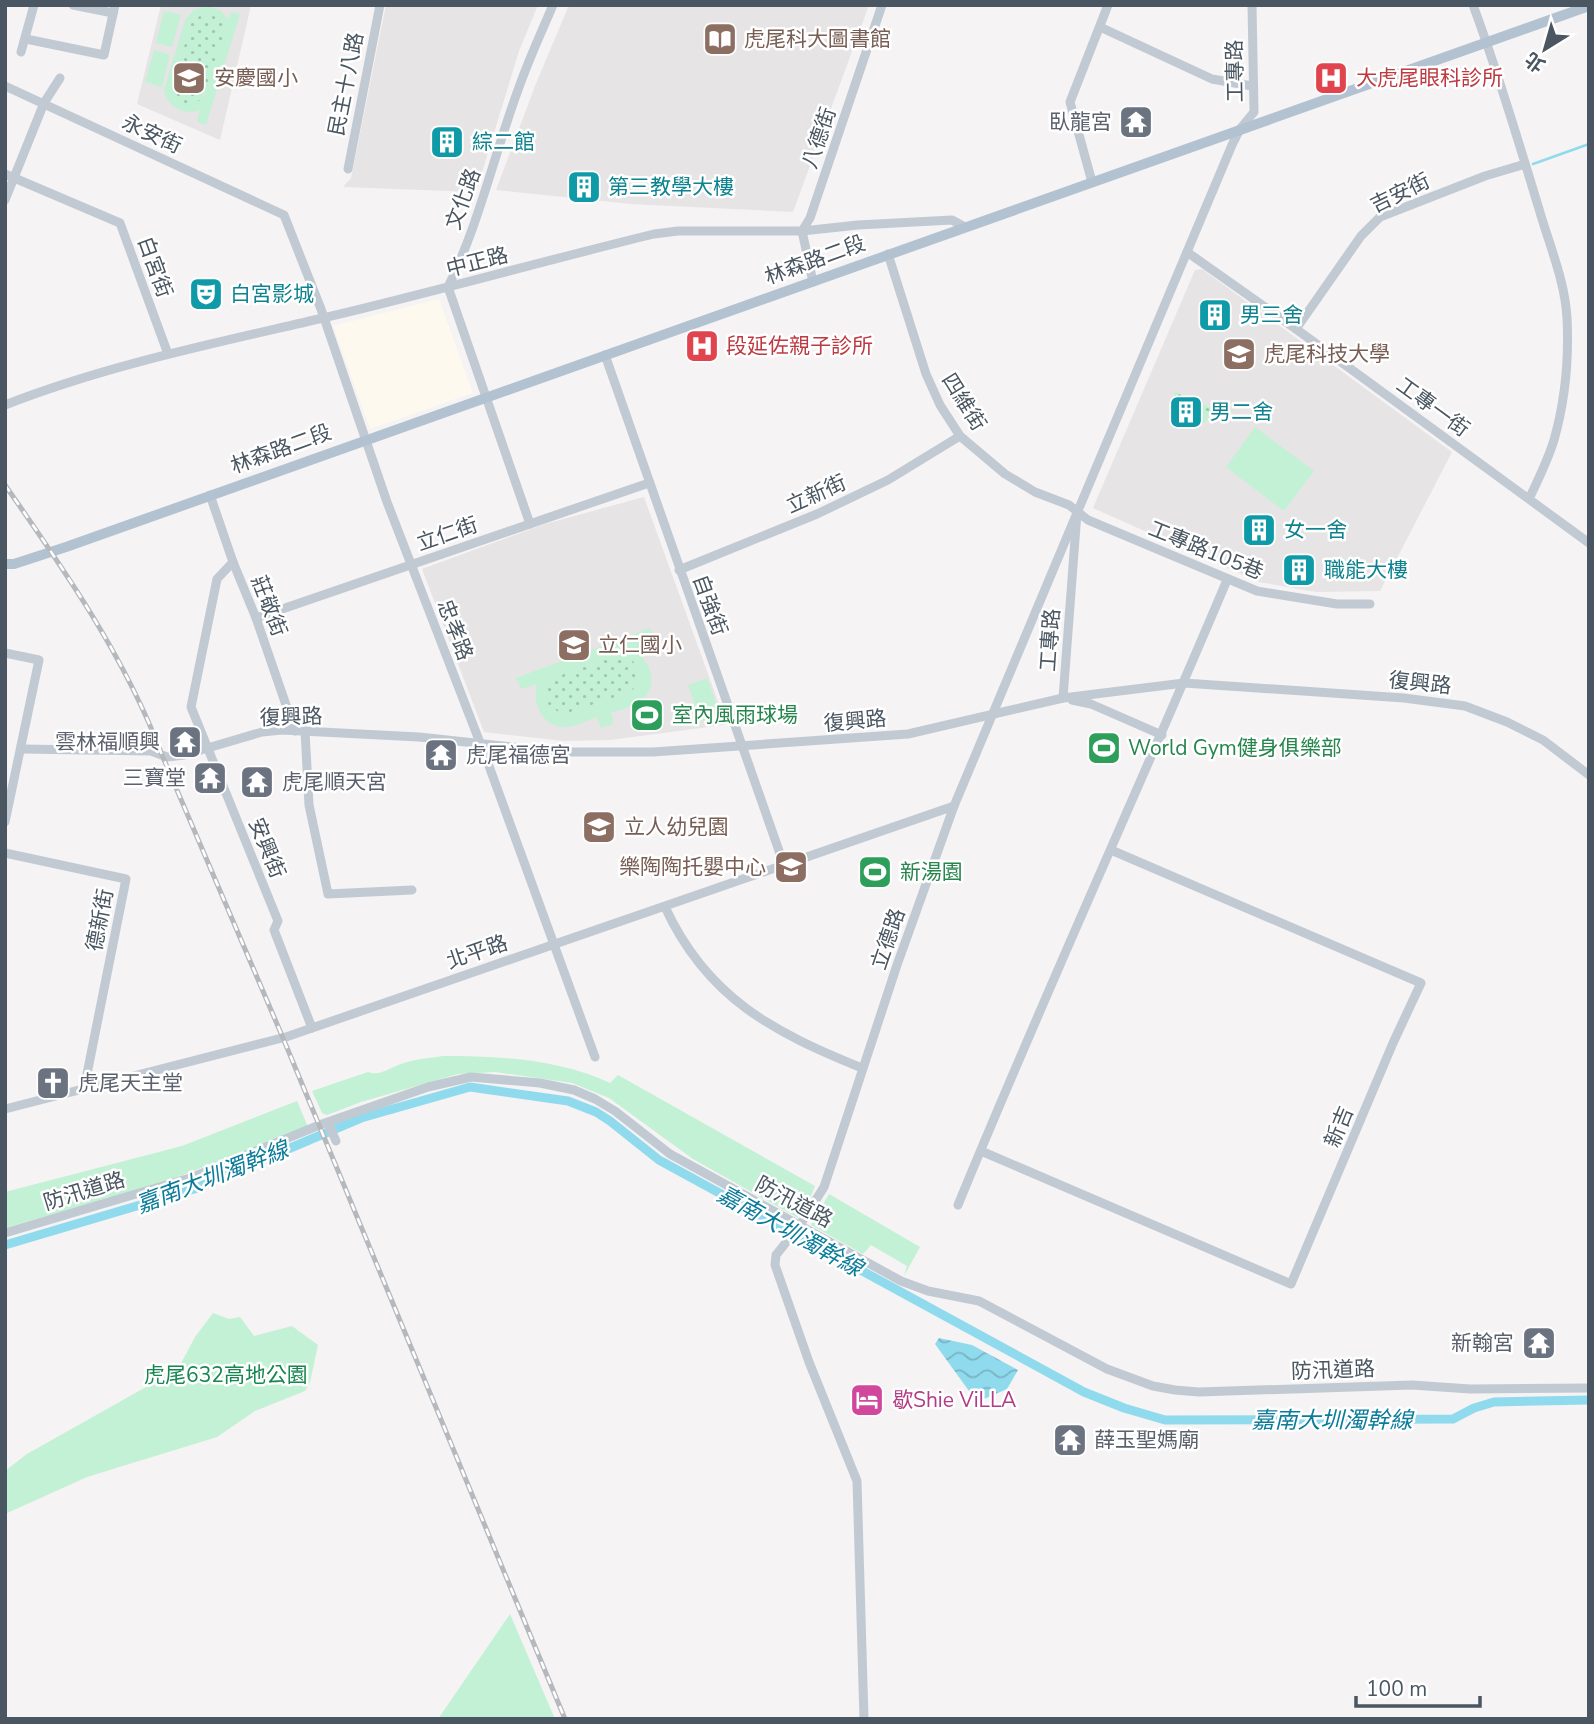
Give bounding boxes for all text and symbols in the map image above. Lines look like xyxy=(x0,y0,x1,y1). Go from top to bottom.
north arrow xyxy=(1510,14,1580,84)
library icon: 虎尾科大圖書館 xyxy=(701,20,739,58)
place label: 虎尾科大圖書館 xyxy=(744,25,891,53)
street label: 民主十八路 xyxy=(322,30,370,138)
street label: 工專路 xyxy=(1220,39,1250,103)
text: 北 xyxy=(1520,46,1551,78)
school or university icon: 安慶國小 xyxy=(170,59,208,97)
hospital icon: 大虎尾眼科診所 xyxy=(1312,59,1350,97)
place label: 安慶國小 xyxy=(214,64,298,92)
place label: 大虎尾眼科診所 xyxy=(1356,64,1503,92)
temple icon: 臥龍宮 xyxy=(1117,103,1155,141)
street label: 八德街 xyxy=(796,104,842,172)
street label: 永安街 xyxy=(118,108,186,160)
place label: 臥龍宮 xyxy=(1049,108,1112,136)
building icon: 綜二館 xyxy=(428,123,466,161)
place label: 綜二館 xyxy=(472,128,535,156)
street label: 文化路 xyxy=(439,165,487,233)
street label: 吉安街 xyxy=(1366,167,1434,219)
building icon: 第三教學大樓 xyxy=(565,168,603,206)
place label: 第三教學大樓 xyxy=(608,173,734,201)
street label: 林森路二段 xyxy=(761,229,869,291)
street label: 白宮街 xyxy=(131,233,179,301)
street label: 中正路 xyxy=(443,241,511,283)
theatre icon: 白宮影城 xyxy=(187,275,225,313)
place label: 白宮影城 xyxy=(230,280,314,308)
building icon: 男三舍 xyxy=(1196,296,1234,334)
place label: 男三舍 xyxy=(1240,301,1303,329)
hospital icon: 段延佐親子診所 xyxy=(683,327,721,365)
place label: 段延佐親子診所 xyxy=(726,332,873,360)
school or university icon: 虎尾科技大學 xyxy=(1220,335,1258,373)
place label: 虎尾科技大學 xyxy=(1264,340,1390,368)
street label: 四維街 xyxy=(935,368,993,436)
street label: 工專一街 xyxy=(1391,371,1475,443)
building icon: 男二舍 xyxy=(1167,393,1205,431)
place label: 男二舍 xyxy=(1210,398,1273,426)
street label: 林森路二段 xyxy=(227,418,335,480)
street label: 立新街 xyxy=(782,468,850,520)
street label: 立仁街 xyxy=(413,511,481,557)
building icon: 女一舍 xyxy=(1240,511,1278,549)
street label: 工專路105巷 xyxy=(1144,514,1268,586)
place label: 女一舍 xyxy=(1284,516,1347,544)
building icon: 職能大樓 xyxy=(1280,551,1318,589)
place label: 職能大樓 xyxy=(1324,556,1408,584)
street label: 自強街 xyxy=(686,571,734,639)
street label: 莊敬街 xyxy=(245,572,293,640)
street label: 忠孝路 xyxy=(431,596,479,664)
street label: 工專路 xyxy=(1034,608,1066,672)
school or university icon: 立仁國小 xyxy=(555,626,593,664)
place label: 立仁國小 xyxy=(598,631,682,659)
street label: 復興路 xyxy=(1387,666,1453,700)
sports icon: 室內風雨球場 xyxy=(628,696,666,734)
place label: 室內風雨球場 xyxy=(672,701,798,729)
street label: 復興路 xyxy=(259,702,323,732)
street label: 復興路 xyxy=(822,704,888,738)
temple icon: 雲林福順興 xyxy=(166,723,204,761)
place label: 雲林福順興 xyxy=(55,728,160,756)
sports icon: World Gym健身俱樂部 xyxy=(1085,729,1123,767)
place label: World Gym健身俱樂部 xyxy=(1128,734,1342,762)
temple icon: 虎尾福德宮 xyxy=(422,736,460,774)
place label: 虎尾福德宮 xyxy=(466,741,571,769)
temple icon: 三寶堂 xyxy=(191,759,229,797)
temple icon: 虎尾順天宮 xyxy=(238,763,276,801)
place label: 三寶堂 xyxy=(123,764,186,792)
place label: 虎尾順天宮 xyxy=(282,768,387,796)
school or university icon: 立人幼兒園 xyxy=(580,808,618,846)
place label: 立人幼兒園 xyxy=(624,813,729,841)
street label: 安興街 xyxy=(242,814,292,882)
school or university icon: 樂陶陶托嬰中心 xyxy=(772,848,810,886)
place label: 樂陶陶托嬰中心 xyxy=(619,853,766,881)
sports icon: 新湯園 xyxy=(856,853,894,891)
place label: 新湯園 xyxy=(900,858,963,886)
street label: 德新街 xyxy=(80,886,120,954)
street label: 立德路 xyxy=(865,905,911,973)
street label: 北平路 xyxy=(443,929,511,975)
church icon: 虎尾天主堂 xyxy=(34,1064,72,1102)
place label: 虎尾天主堂 xyxy=(78,1069,183,1097)
street label: 新吉 xyxy=(1318,1102,1360,1152)
water label: 嘉南大圳濁幹線 xyxy=(131,1133,296,1221)
street label: 防汛道路 xyxy=(40,1165,128,1217)
street label: 防汛道路 xyxy=(750,1170,838,1234)
water label: 嘉南大圳濁幹線 xyxy=(712,1179,870,1285)
temple icon: 新翰宮 xyxy=(1520,1324,1558,1362)
place label: 新翰宮 xyxy=(1451,1329,1514,1357)
street label: 防汛道路 xyxy=(1291,1355,1375,1385)
park label: 虎尾632高地公園 xyxy=(144,1361,308,1389)
hotel icon: 歇Shie ViLLA xyxy=(848,1381,886,1419)
place label: 歇Shie ViLLA xyxy=(892,1386,1016,1414)
water label: 嘉南大圳濁幹線 xyxy=(1252,1405,1416,1436)
temple icon: 薛玉聖媽廟 xyxy=(1051,1421,1089,1459)
place label: 薛玉聖媽廟 xyxy=(1094,1426,1199,1454)
scale bar xyxy=(1356,1664,1480,1708)
text: 100 m xyxy=(1366,1675,1427,1703)

